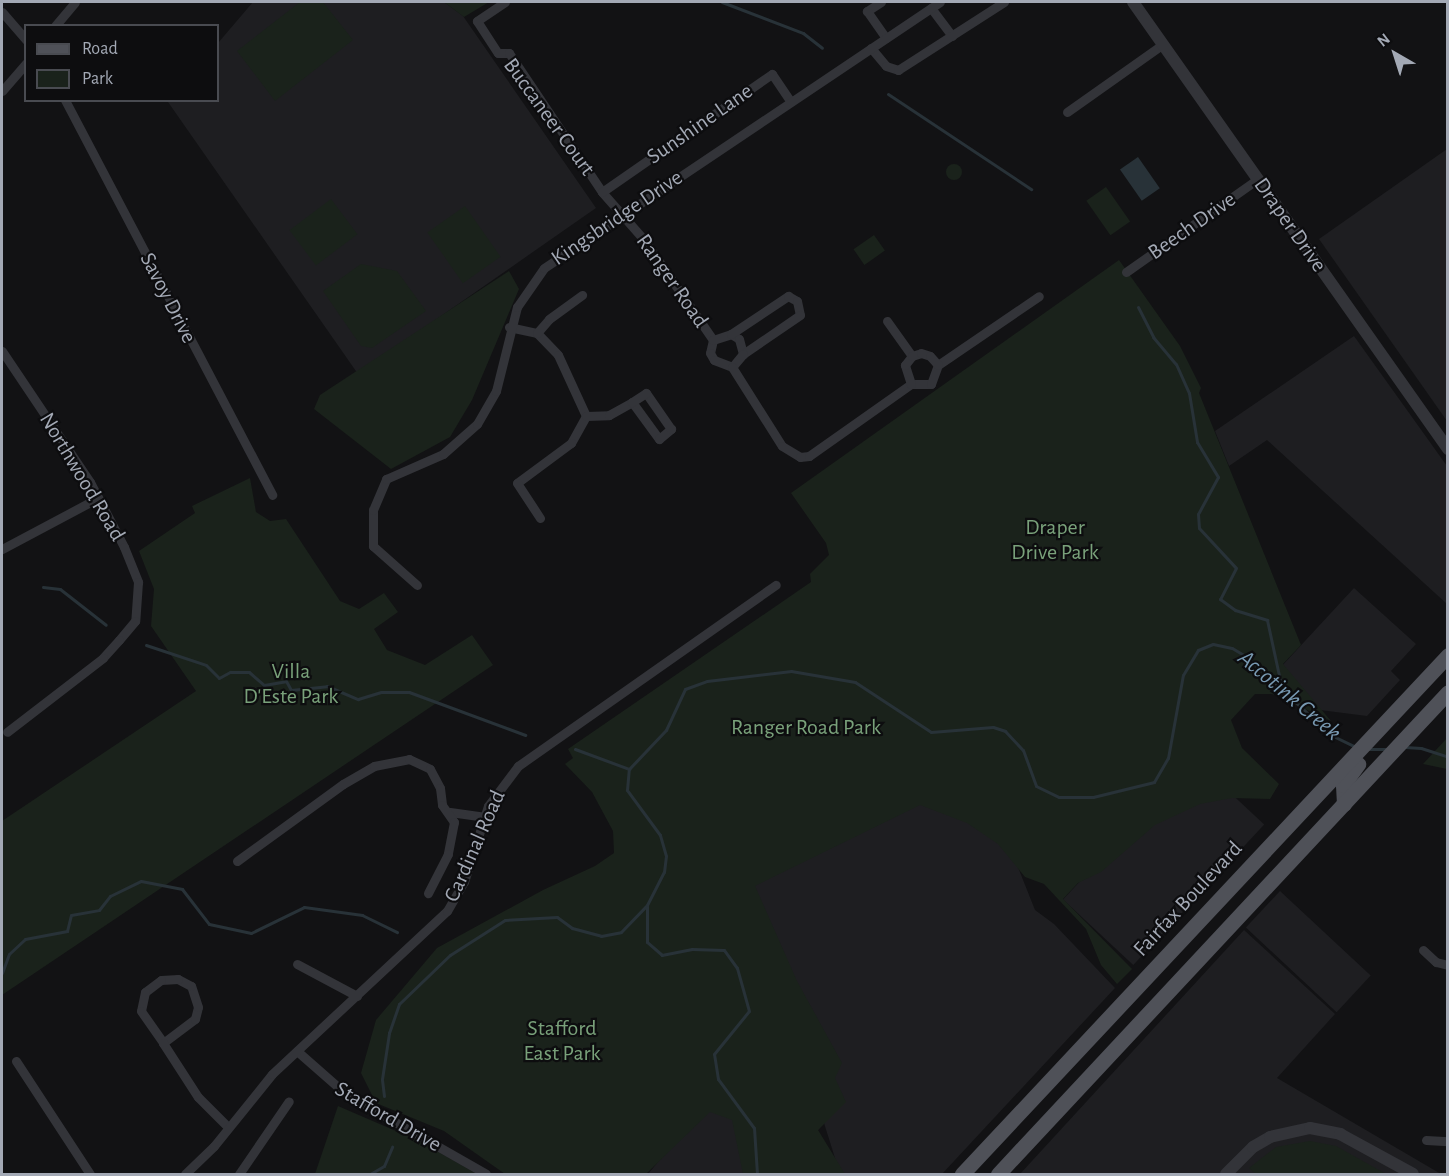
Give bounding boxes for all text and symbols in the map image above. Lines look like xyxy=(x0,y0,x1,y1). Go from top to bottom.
legend xyxy=(24,24,219,102)
north arrow xyxy=(1365,24,1425,84)
text: N xyxy=(1374,30,1393,50)
text: Road xyxy=(82,40,118,58)
street label: Buccaneer Court xyxy=(497,53,601,181)
text: Park xyxy=(82,70,113,88)
street label: Sunshine Lane xyxy=(642,78,758,170)
street label: Kingsbridge Drive xyxy=(546,164,688,272)
street label: Draper Drive xyxy=(1248,173,1332,277)
street label: Beech Drive xyxy=(1143,186,1241,266)
street label: Ranger Road xyxy=(630,229,714,333)
street label: Savoy Drive xyxy=(134,248,202,348)
street label: Northwood Road xyxy=(33,408,131,546)
park label: Draper Drive Park xyxy=(1011,514,1099,566)
water label: Accotink Creek xyxy=(1231,644,1347,748)
park label: Villa D'Este Park xyxy=(244,658,338,710)
park label: Ranger Road Park xyxy=(731,715,881,741)
street label: Cardinal Road xyxy=(439,786,511,906)
street label: Fairfax Boulevard xyxy=(1128,836,1248,962)
park label: Stafford East Park xyxy=(523,1015,601,1066)
street label: Stafford Drive xyxy=(330,1076,446,1158)

